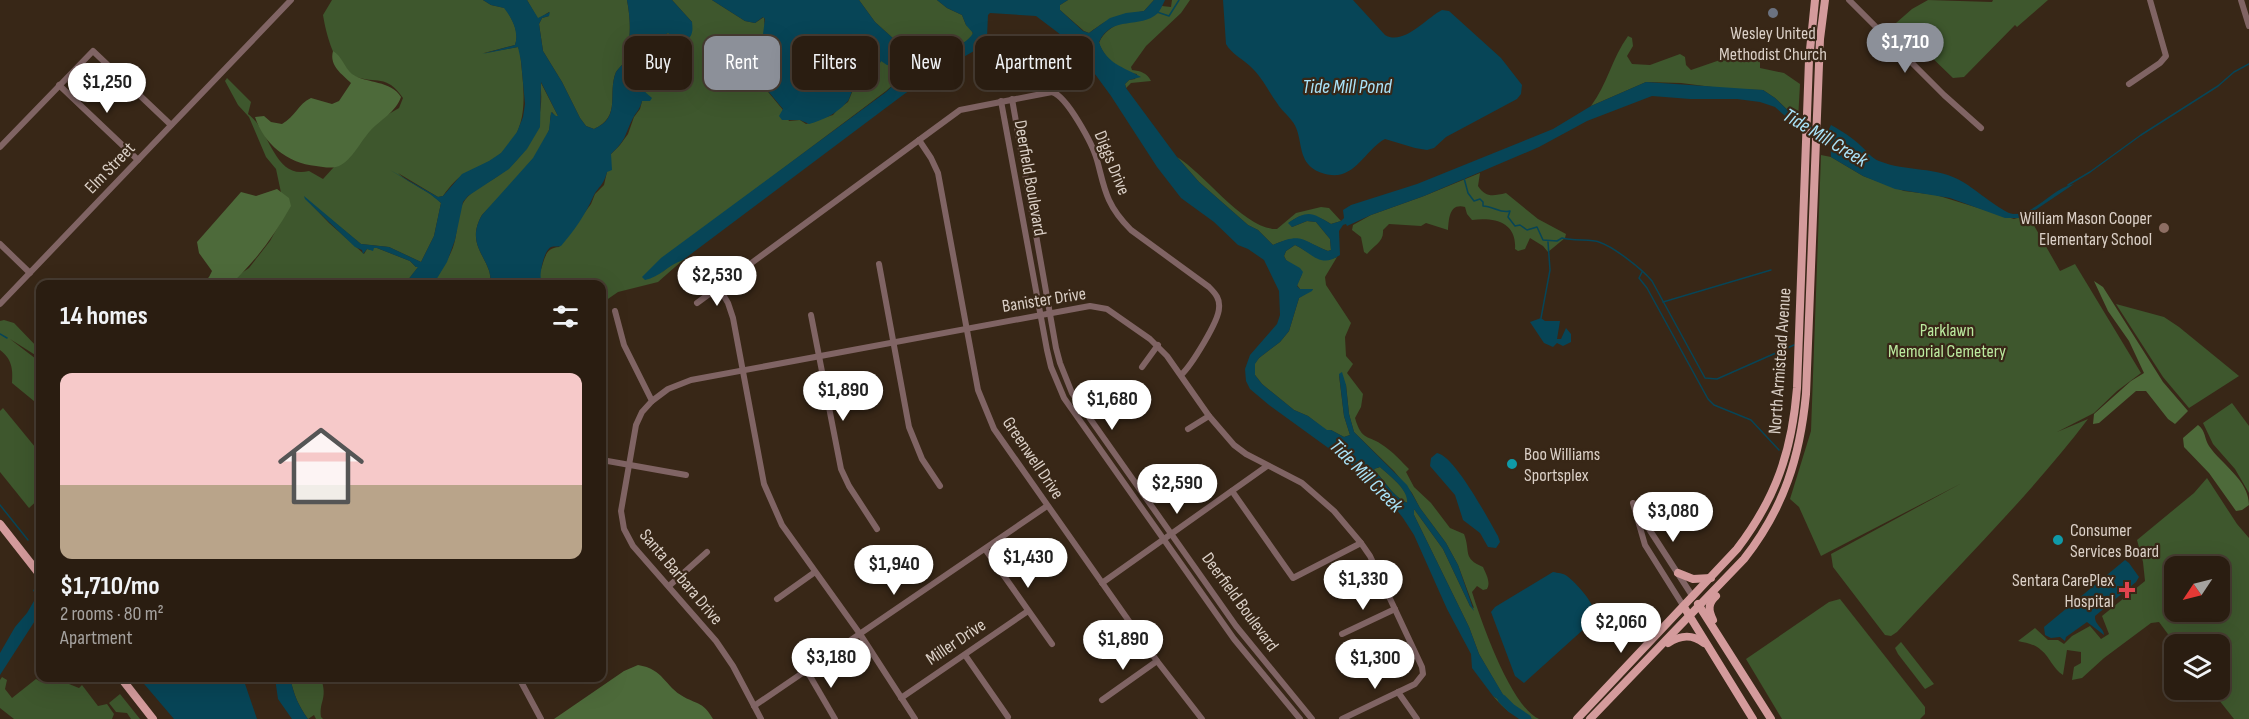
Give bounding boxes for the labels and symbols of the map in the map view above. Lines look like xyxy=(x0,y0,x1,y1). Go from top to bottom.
marker: Wesley United Methodist Church xyxy=(1766,6,1780,20)
place label: Wesley United Methodist Church xyxy=(1719,23,1827,65)
pin: $1,710 xyxy=(1856,23,1954,74)
pin: $1,250 xyxy=(58,63,156,114)
water label: Tide Mill Pond xyxy=(1302,75,1393,99)
water label: Tide Mill Creek xyxy=(1778,103,1872,173)
street label: Deerfield Boulevard xyxy=(1009,119,1051,237)
street label: Diggs Drive xyxy=(1090,128,1134,198)
street label: Elm Street xyxy=(81,138,140,198)
place label: William Mason Cooper Elementary School xyxy=(2020,208,2152,250)
marker: William Mason Cooper Elementary School xyxy=(2157,221,2171,235)
pin: $2,530 xyxy=(668,256,766,307)
street label: Banister Drive xyxy=(1001,283,1087,317)
street label: North Armistead Avenue xyxy=(1764,287,1796,435)
park label: Parklawn Memorial Cemetery xyxy=(1888,320,2006,362)
pin: $1,890 xyxy=(794,371,892,422)
pin: $1,680 xyxy=(1063,380,1161,431)
street label: Greenwell Drive xyxy=(998,413,1068,503)
water label: Tide Mill Creek xyxy=(1324,434,1408,518)
place label: Boo Williams Sportsplex xyxy=(1524,444,1600,486)
marker: Boo Williams Sportsplex xyxy=(1505,457,1519,471)
pin: $2,590 xyxy=(1128,464,1226,515)
pin: $3,080 xyxy=(1624,492,1722,543)
place label: Consumer Services Board xyxy=(2070,520,2159,562)
street label: Santa Barbara Drive xyxy=(635,525,727,629)
marker: Consumer Services Board xyxy=(2051,533,2065,547)
pin: $1,430 xyxy=(979,538,1077,589)
pin: $1,940 xyxy=(845,545,943,596)
street label: Deerfield Boulevard xyxy=(1197,548,1283,656)
north arrow xyxy=(2164,556,2230,622)
pin: $1,330 xyxy=(1314,560,1412,611)
place label: Sentara CarePlex Hospital xyxy=(2012,570,2114,612)
marker: Sentara CarePlex Hospital xyxy=(2118,581,2136,599)
pin: $2,060 xyxy=(1572,603,1670,654)
street label: Miller Drive xyxy=(922,614,990,670)
pin: $1,890 xyxy=(1074,620,1172,671)
pin: $3,180 xyxy=(782,638,880,689)
pin: $1,300 xyxy=(1326,639,1424,690)

